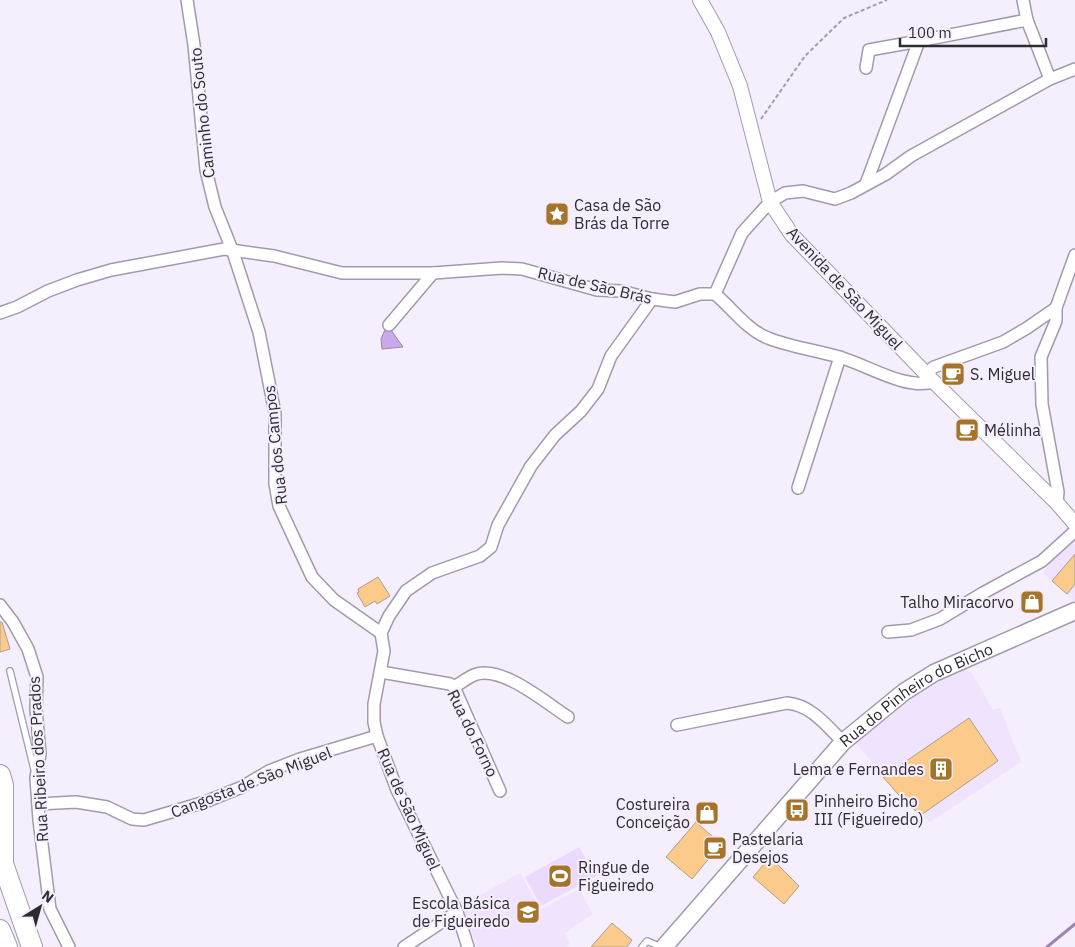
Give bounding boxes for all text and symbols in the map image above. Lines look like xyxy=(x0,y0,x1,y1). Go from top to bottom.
scale bar xyxy=(900,15,1046,47)
text: 100 m xyxy=(908,23,952,42)
street label: Caminho do Souto xyxy=(185,47,219,179)
place label: Casa de São Brás da Torre xyxy=(574,195,670,233)
place icon: Casa de São Brás da Torre xyxy=(544,201,570,227)
street label: Avenida de São Miguel xyxy=(783,222,907,354)
street label: Rua de São Brás xyxy=(536,262,654,308)
cafe icon: S. Miguel xyxy=(940,361,966,387)
place label: S. Miguel xyxy=(970,364,1035,384)
street label: Rua dos Campos xyxy=(259,384,291,506)
cafe icon: Mélinha xyxy=(954,417,980,443)
place label: Mélinha xyxy=(984,420,1041,440)
shop icon: Talho Miracorvo xyxy=(1019,589,1045,615)
place label: Talho Miracorvo xyxy=(900,592,1014,612)
street label: Rua do Pinheiro do Bicho xyxy=(835,638,996,751)
street label: Rua Ribeiro dos Prados xyxy=(24,675,52,843)
street label: Rua do Forno xyxy=(443,686,503,780)
street label: Cangosta de São Miguel xyxy=(168,742,334,822)
street label: Rua de São Miguel xyxy=(373,745,445,873)
building icon: Lema e Fernandes xyxy=(928,756,954,782)
place label: Lema e Fernandes xyxy=(793,759,924,779)
place label: Pinheiro Bicho III (Figueiredo) xyxy=(814,791,924,829)
place label: Costureira Conceição xyxy=(616,794,690,832)
bus stop icon: Pinheiro Bicho III (Figueiredo) xyxy=(784,797,810,823)
shop icon: Costureira Conceição xyxy=(694,800,720,826)
place label: Pastelaria Desejos xyxy=(732,829,804,867)
cafe icon: Pastelaria Desejos xyxy=(702,835,728,861)
place label: Ringue de Figueiredo xyxy=(578,857,654,895)
sports icon: Ringue de Figueiredo xyxy=(547,863,573,889)
north arrow xyxy=(15,882,65,932)
text: N xyxy=(38,886,57,907)
place label: Escola Básica de Figueiredo xyxy=(412,893,510,931)
school or university icon: Escola Básica de Figueiredo xyxy=(515,899,541,925)

